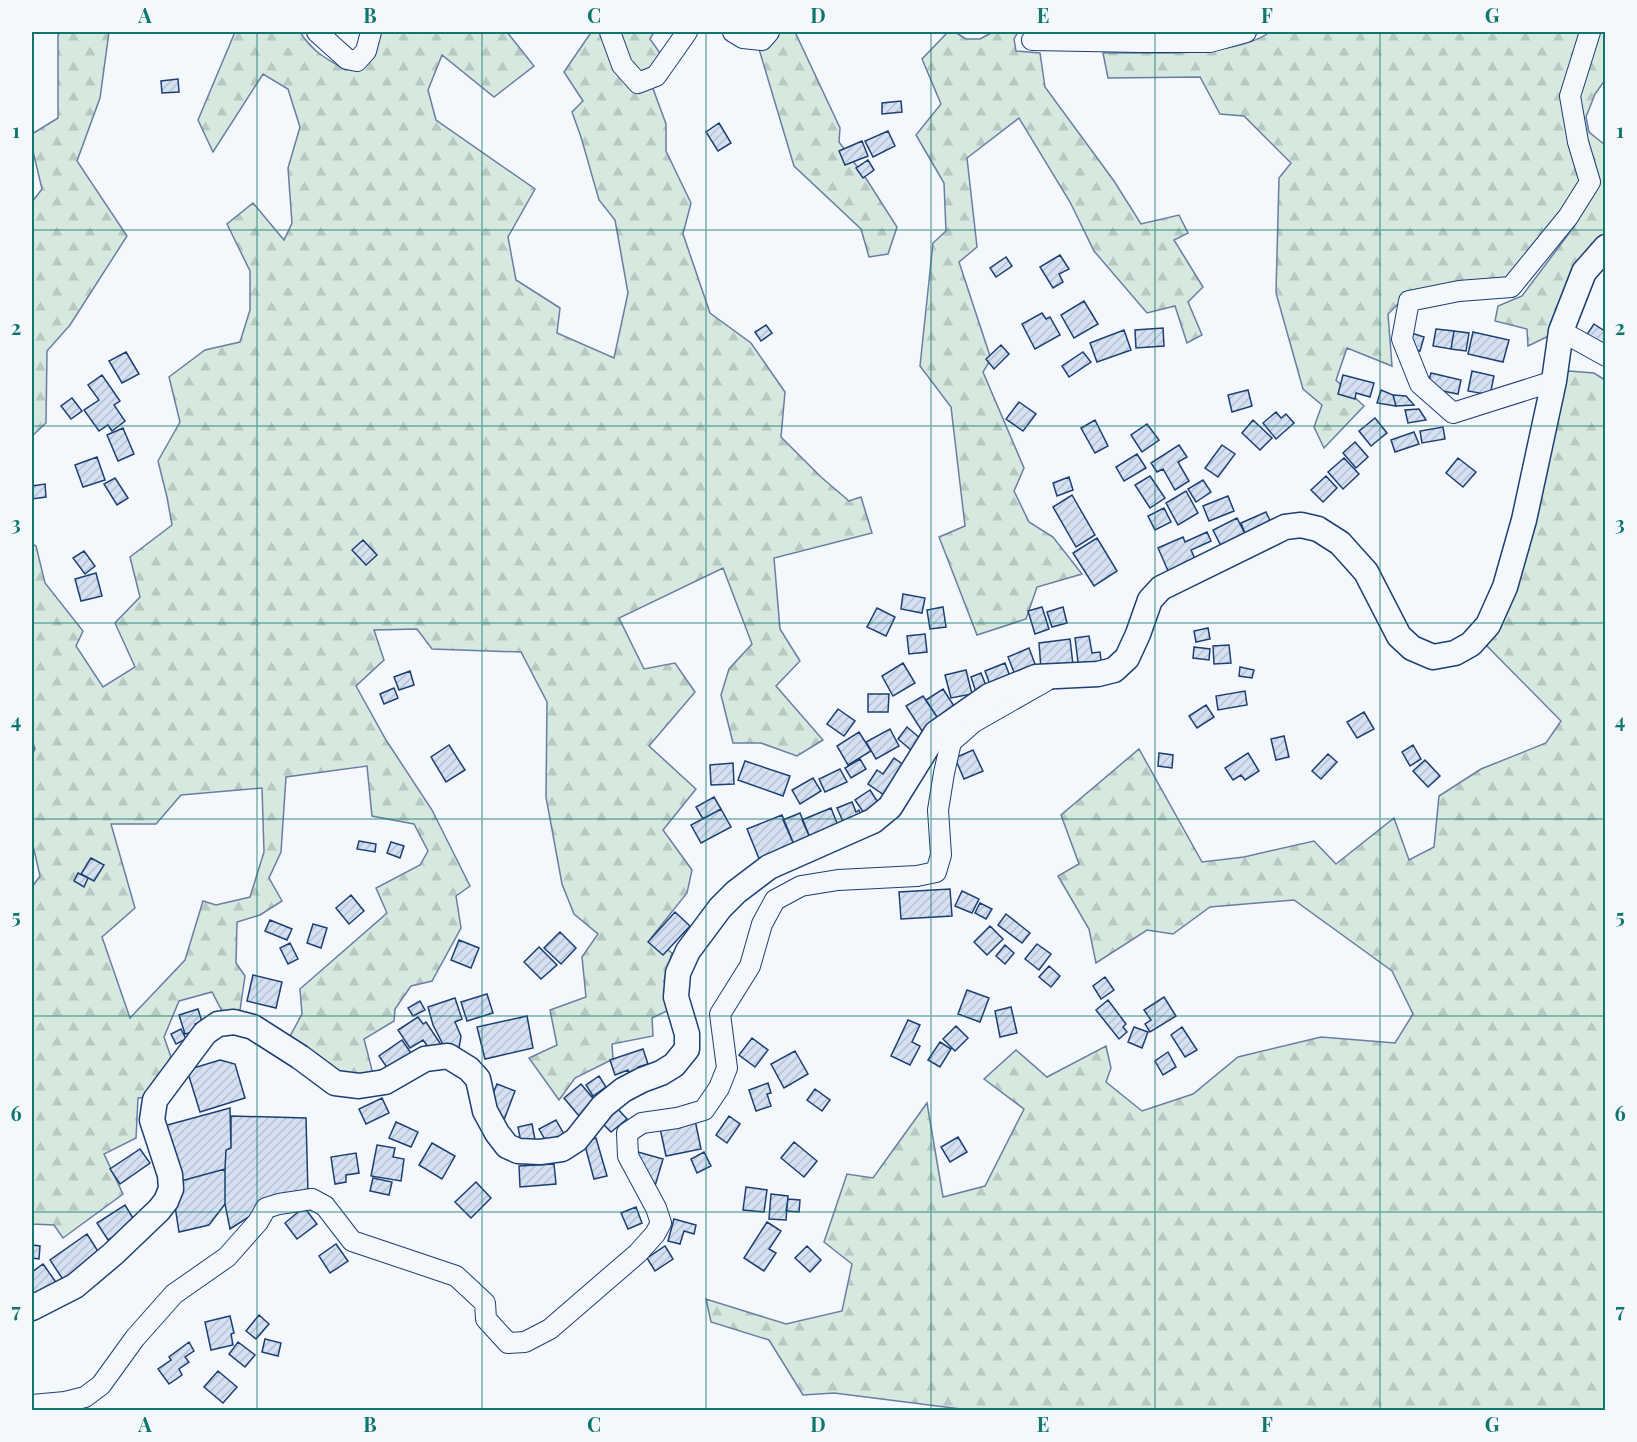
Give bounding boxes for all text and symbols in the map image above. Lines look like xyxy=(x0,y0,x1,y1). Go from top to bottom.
text: A xyxy=(137,1,152,28)
text: B xyxy=(363,1,377,28)
text: C xyxy=(587,1,601,28)
text: D xyxy=(810,1,826,28)
text: E xyxy=(1037,1,1049,28)
text: F xyxy=(1261,1,1273,28)
text: G xyxy=(1485,1,1500,28)
text: 1 xyxy=(12,116,20,143)
text: 1 xyxy=(1616,116,1624,143)
text: 2 xyxy=(11,313,21,340)
text: 2 xyxy=(1615,313,1625,340)
text: 3 xyxy=(11,509,21,536)
text: 3 xyxy=(1615,509,1625,536)
text: 4 xyxy=(11,706,21,733)
text: 4 xyxy=(1615,706,1625,733)
text: 5 xyxy=(11,902,21,929)
text: 5 xyxy=(1615,902,1625,929)
text: 6 xyxy=(10,1099,22,1126)
text: 6 xyxy=(1614,1099,1626,1126)
text: 7 xyxy=(11,1296,21,1323)
text: 7 xyxy=(1615,1296,1625,1323)
text: A xyxy=(137,1410,152,1437)
text: B xyxy=(363,1410,377,1437)
text: C xyxy=(587,1410,601,1437)
text: D xyxy=(810,1410,826,1437)
text: E xyxy=(1037,1410,1049,1437)
text: F xyxy=(1261,1410,1273,1437)
text: G xyxy=(1485,1410,1500,1437)

